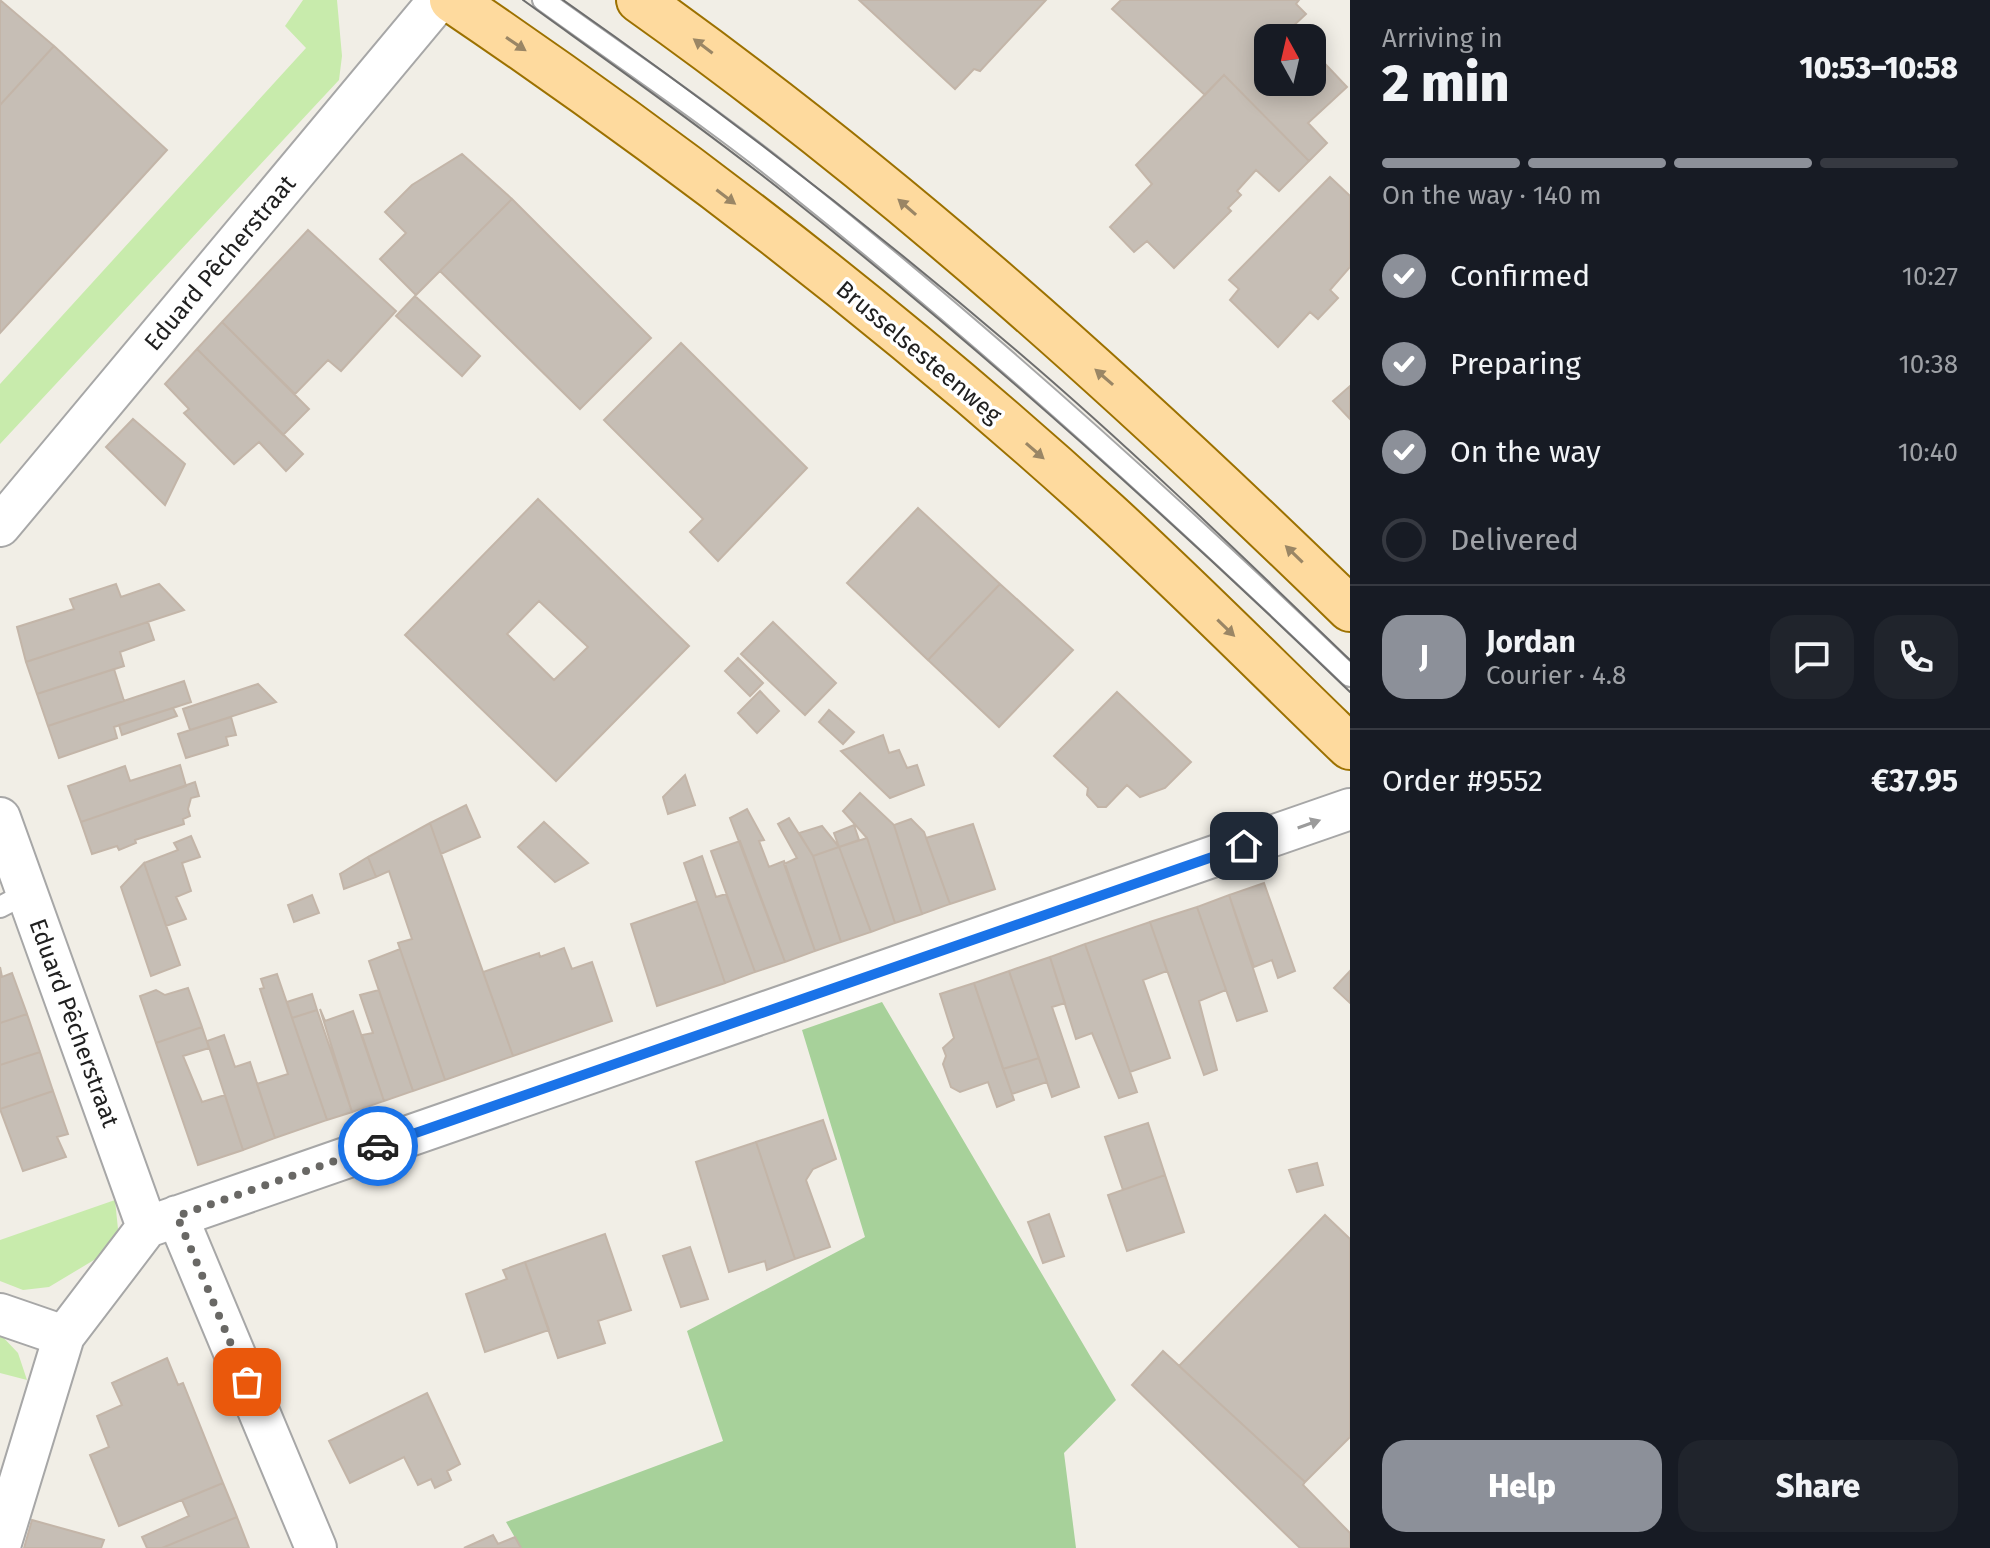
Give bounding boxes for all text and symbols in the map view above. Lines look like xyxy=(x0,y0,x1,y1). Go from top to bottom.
text: Arriving in xyxy=(1382,23,1503,54)
north arrow xyxy=(1254,24,1326,96)
map controls xyxy=(1254,24,1326,96)
one-way arrow xyxy=(506,36,527,51)
one-way arrow xyxy=(693,39,713,55)
text: 10:53–10:58 xyxy=(1800,50,1958,86)
text: 2 min xyxy=(1382,52,1509,115)
street label: Eduard Pêcherstraat xyxy=(139,170,302,356)
text: On the way · 140 m xyxy=(1382,180,1601,211)
one-way arrow xyxy=(716,189,737,204)
one-way arrow xyxy=(897,199,917,216)
icon: check xyxy=(1382,254,1426,298)
text: Confirmed xyxy=(1450,258,1590,294)
text: 10:27 xyxy=(1902,261,1958,292)
street label: Brusselsesteenweg xyxy=(831,275,1008,430)
icon: check xyxy=(1382,342,1426,386)
text: Preparing xyxy=(1450,346,1581,382)
text: 10:38 xyxy=(1898,349,1958,380)
one-way arrow xyxy=(1094,369,1114,386)
icon: check xyxy=(1382,430,1426,474)
text: On the way xyxy=(1450,434,1601,470)
text: 10:40 xyxy=(1898,437,1958,468)
one-way arrow xyxy=(1025,442,1045,459)
text: Delivered xyxy=(1450,522,1579,558)
one-way arrow xyxy=(1285,545,1304,564)
button: chat xyxy=(1770,615,1854,699)
button: phone xyxy=(1874,615,1958,699)
one-way arrow xyxy=(1216,618,1235,636)
text: Jordan xyxy=(1486,624,1576,660)
text: J xyxy=(1419,639,1429,675)
text: Courier · 4.8 xyxy=(1486,660,1626,691)
text: Order #9552 xyxy=(1382,763,1543,799)
text: €37.95 xyxy=(1871,763,1958,799)
pin xyxy=(1210,812,1278,880)
one-way arrow xyxy=(1297,817,1321,829)
icon: home xyxy=(1222,824,1266,868)
street label: Eduard Pêcherstraat xyxy=(23,915,125,1131)
courier xyxy=(338,1106,418,1186)
icon: car xyxy=(356,1124,400,1168)
pin xyxy=(213,1348,281,1416)
icon: bag xyxy=(225,1360,269,1404)
button: Help xyxy=(1382,1440,1662,1532)
button: Share xyxy=(1678,1440,1958,1532)

